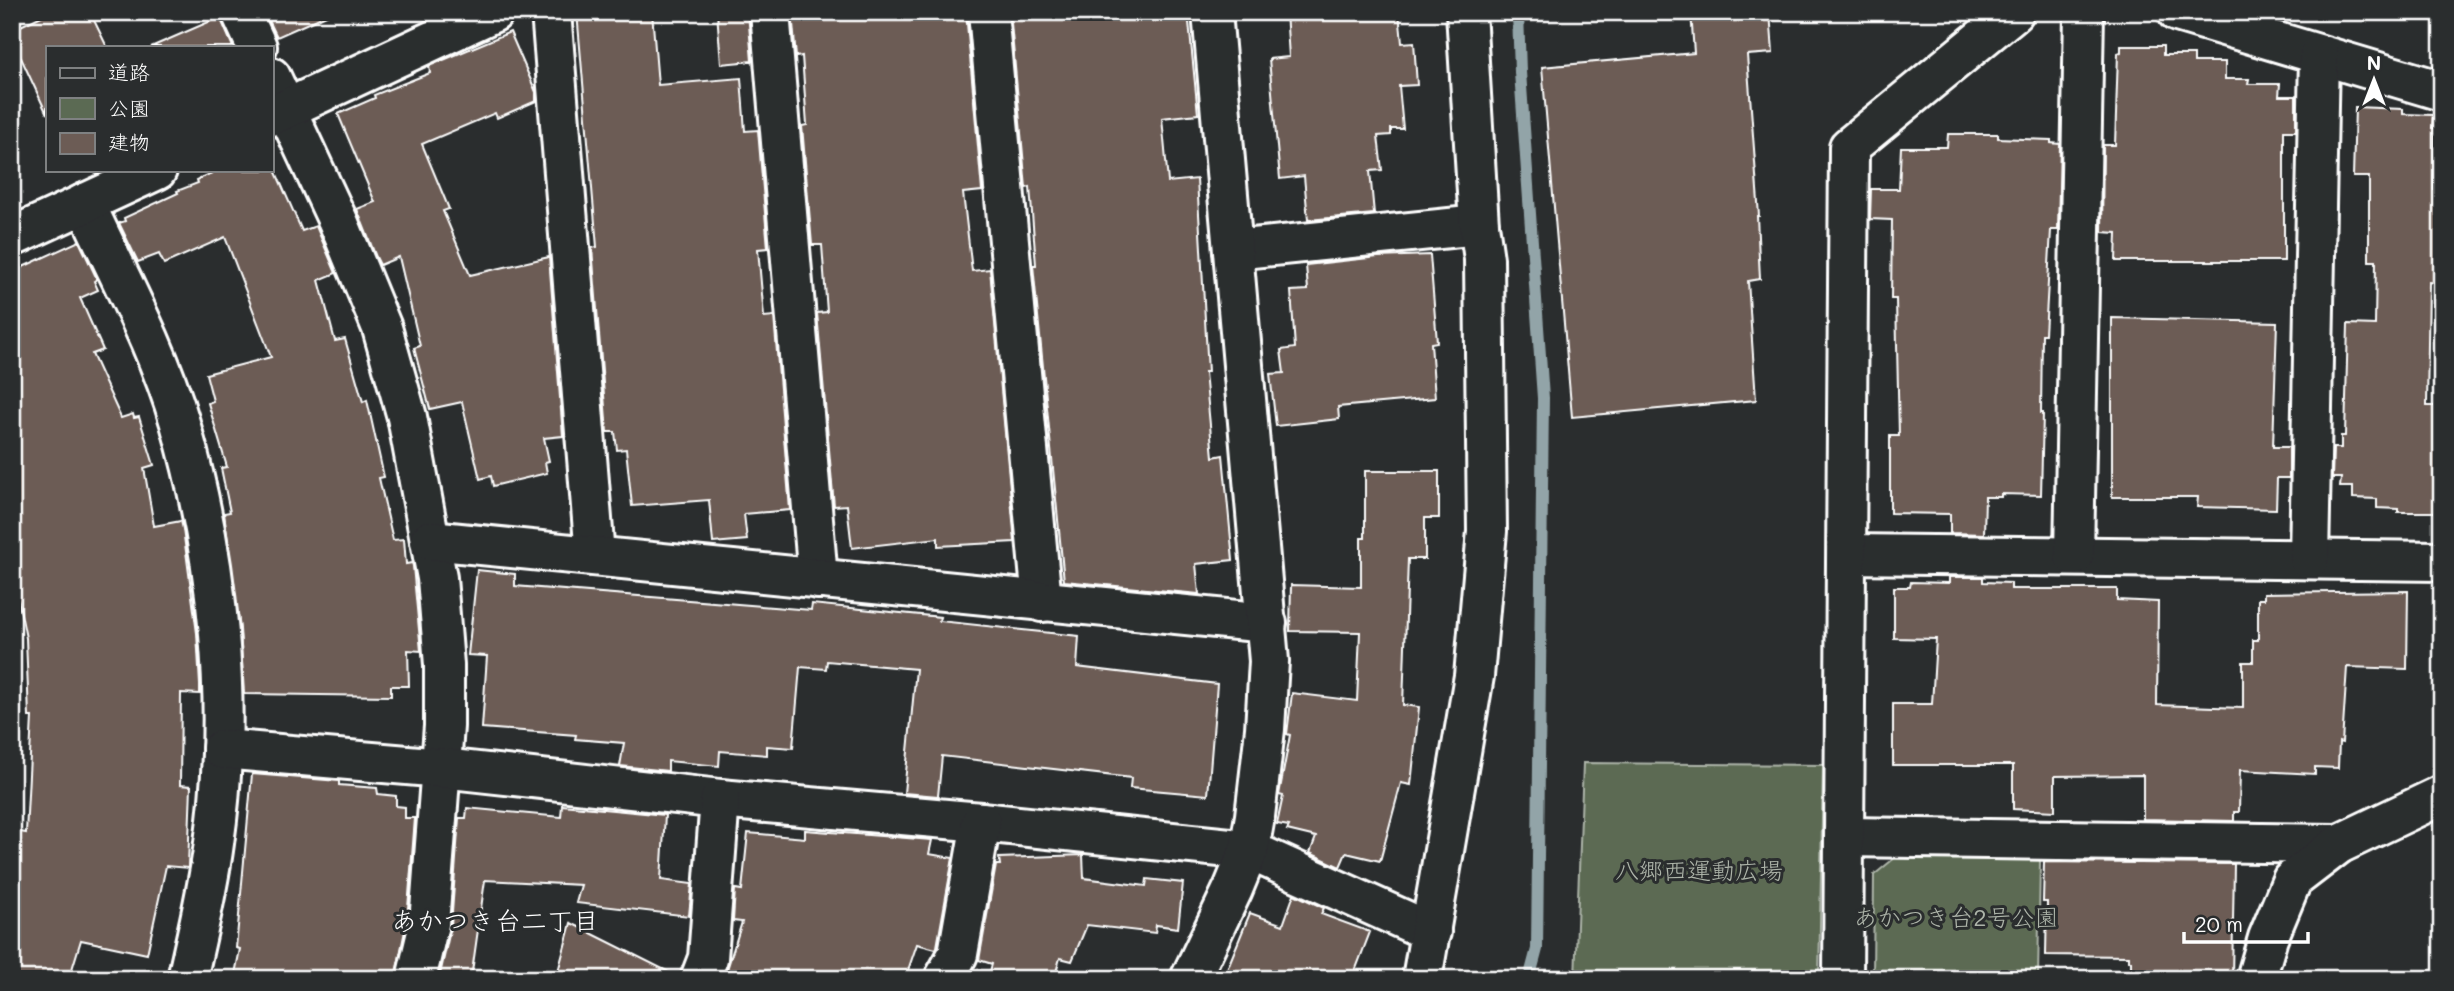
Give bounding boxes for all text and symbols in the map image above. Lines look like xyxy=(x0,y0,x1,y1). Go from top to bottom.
legend xyxy=(46,46,273,172)
north arrow xyxy=(2338,46,2408,116)
text: N xyxy=(2367,50,2381,75)
text: 道路 xyxy=(108,58,150,85)
text: 公園 xyxy=(108,94,150,121)
text: 建物 xyxy=(108,128,150,155)
park label: 八郷西運動広場 xyxy=(1615,854,1783,885)
scale bar xyxy=(2184,900,2309,944)
park label: あかつき台2号公園 xyxy=(1853,901,2059,932)
district label: あかつき台二丁目 xyxy=(391,903,599,937)
text: 20 m xyxy=(2195,910,2243,937)

